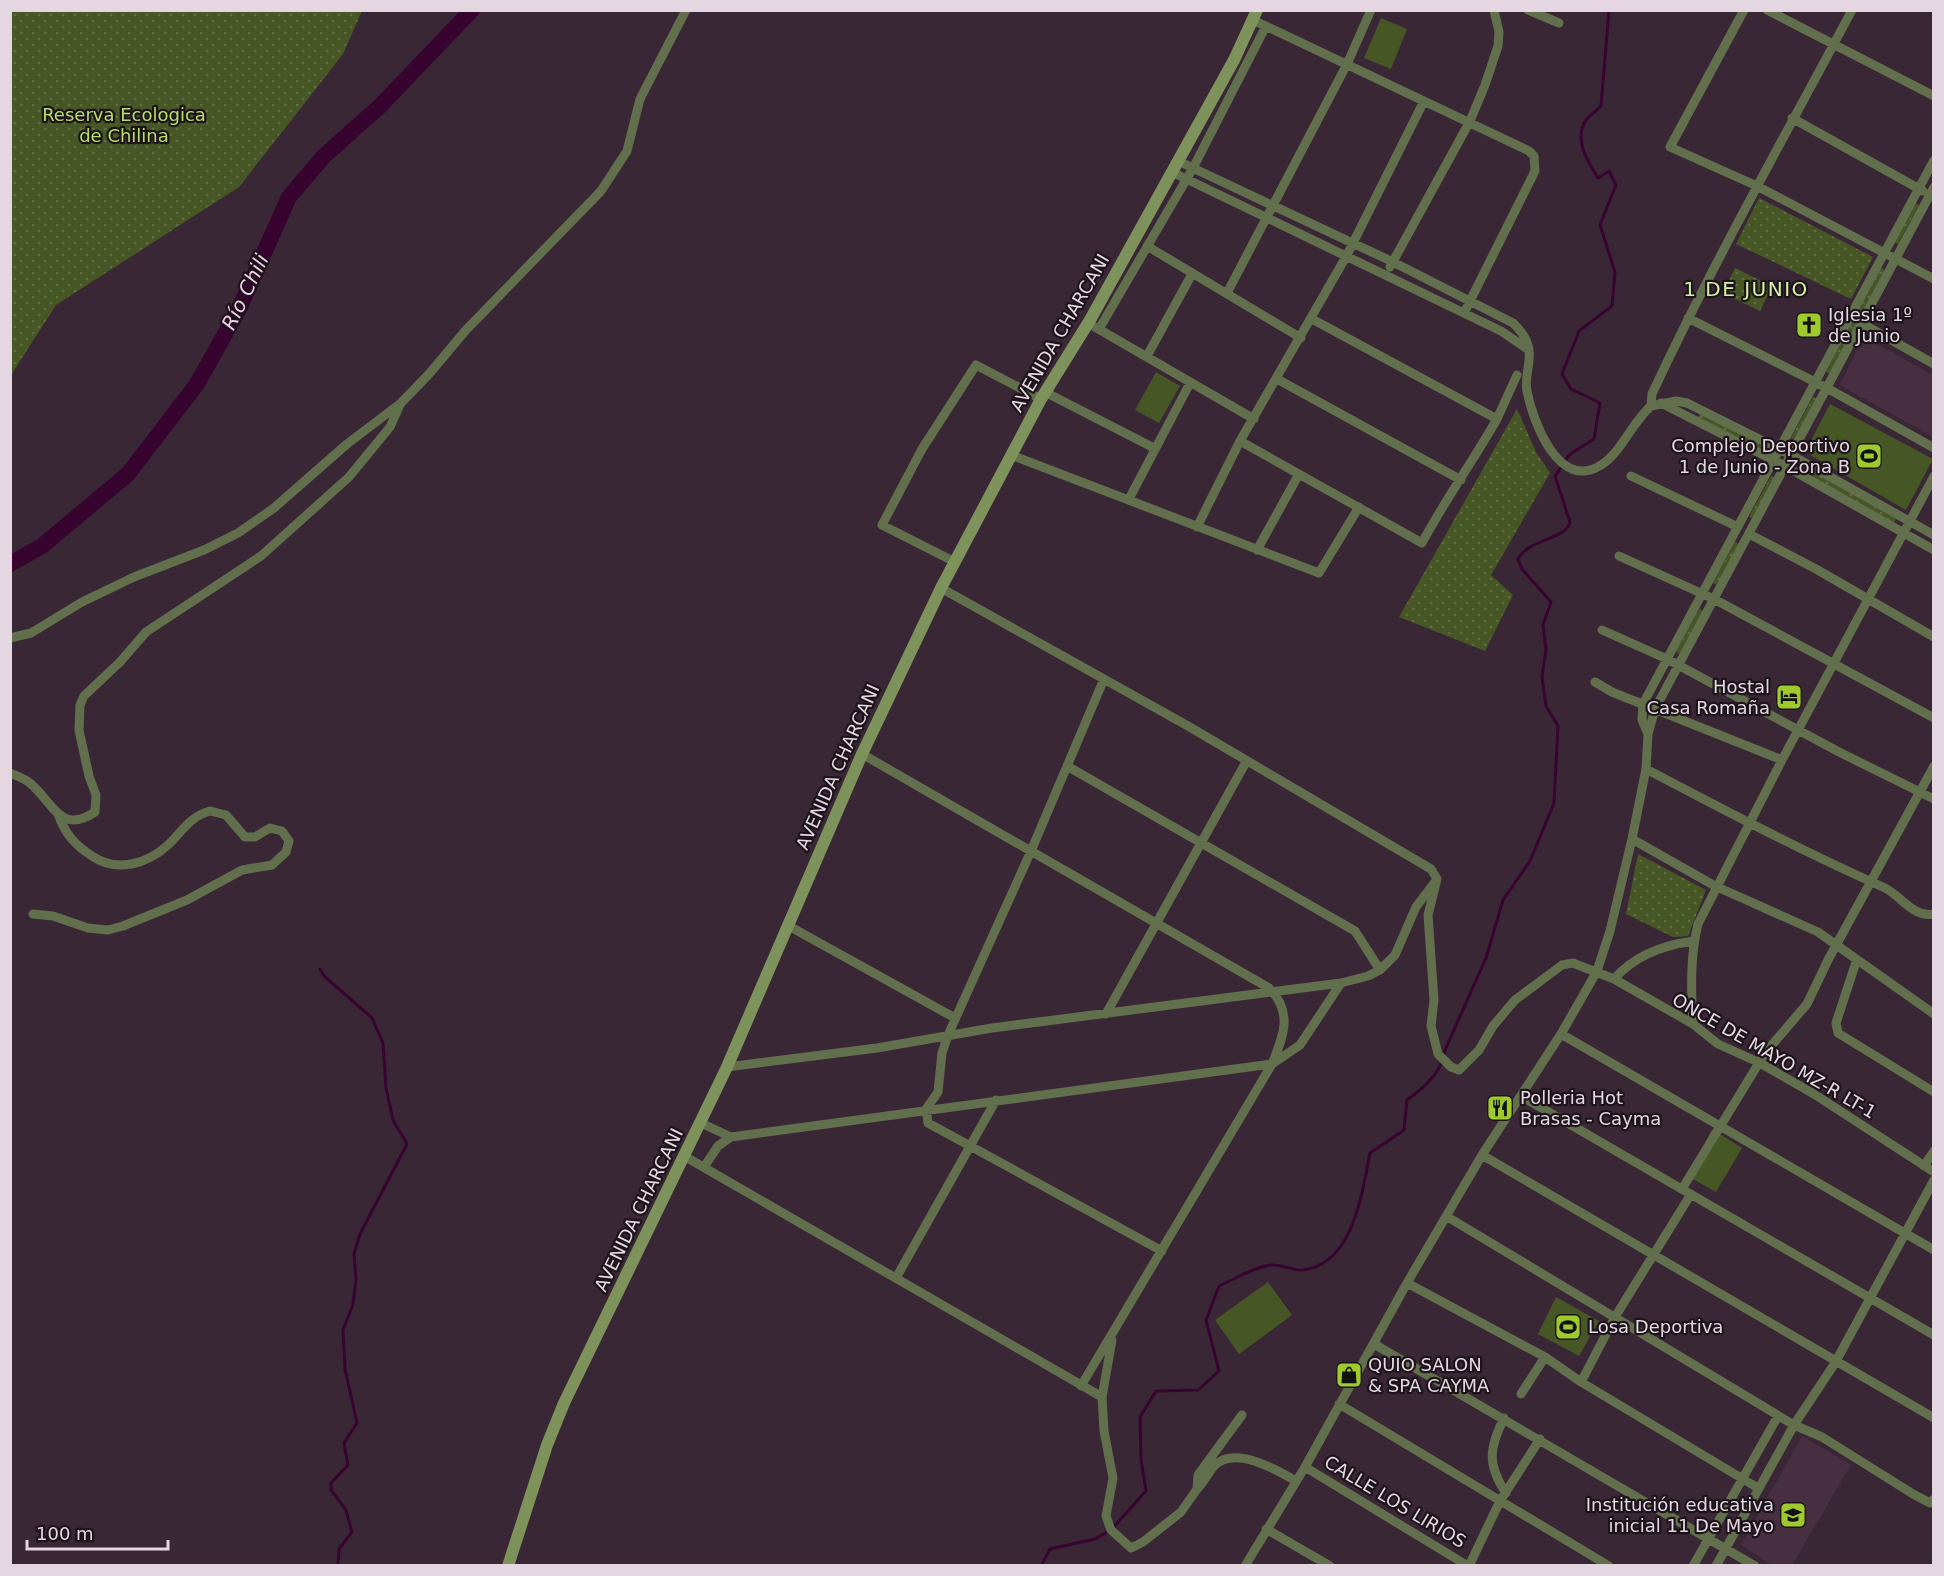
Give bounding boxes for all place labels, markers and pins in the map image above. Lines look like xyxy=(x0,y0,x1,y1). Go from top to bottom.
place label: Iglesia 1º de Junio xyxy=(1828,304,1912,346)
church icon: Iglesia 1º de Junio xyxy=(1794,310,1824,340)
place label: Complejo Deportivo 1 de Junio - Zona B xyxy=(1671,435,1850,477)
sports icon: Complejo Deportivo 1 de Junio - Zona B xyxy=(1854,441,1884,471)
place label: Hostal Casa Romaña xyxy=(1647,676,1770,718)
hotel icon: Hostal Casa Romaña xyxy=(1774,682,1804,712)
place label: Polleria Hot Brasas - Cayma xyxy=(1520,1087,1661,1129)
restaurant icon: Polleria Hot Brasas - Cayma xyxy=(1485,1093,1515,1123)
sports icon: Losa Deportiva xyxy=(1553,1312,1583,1342)
place label: Losa Deportiva xyxy=(1588,1316,1723,1337)
place label: QUIO SALON & SPA CAYMA xyxy=(1368,1354,1490,1396)
shop icon: QUIO SALON & SPA CAYMA xyxy=(1334,1360,1364,1390)
place label: Institución educativa inicial 11 De Mayo xyxy=(1586,1494,1774,1536)
school or university icon: Institución educativa inicial 11 De Mayo xyxy=(1778,1500,1808,1530)

